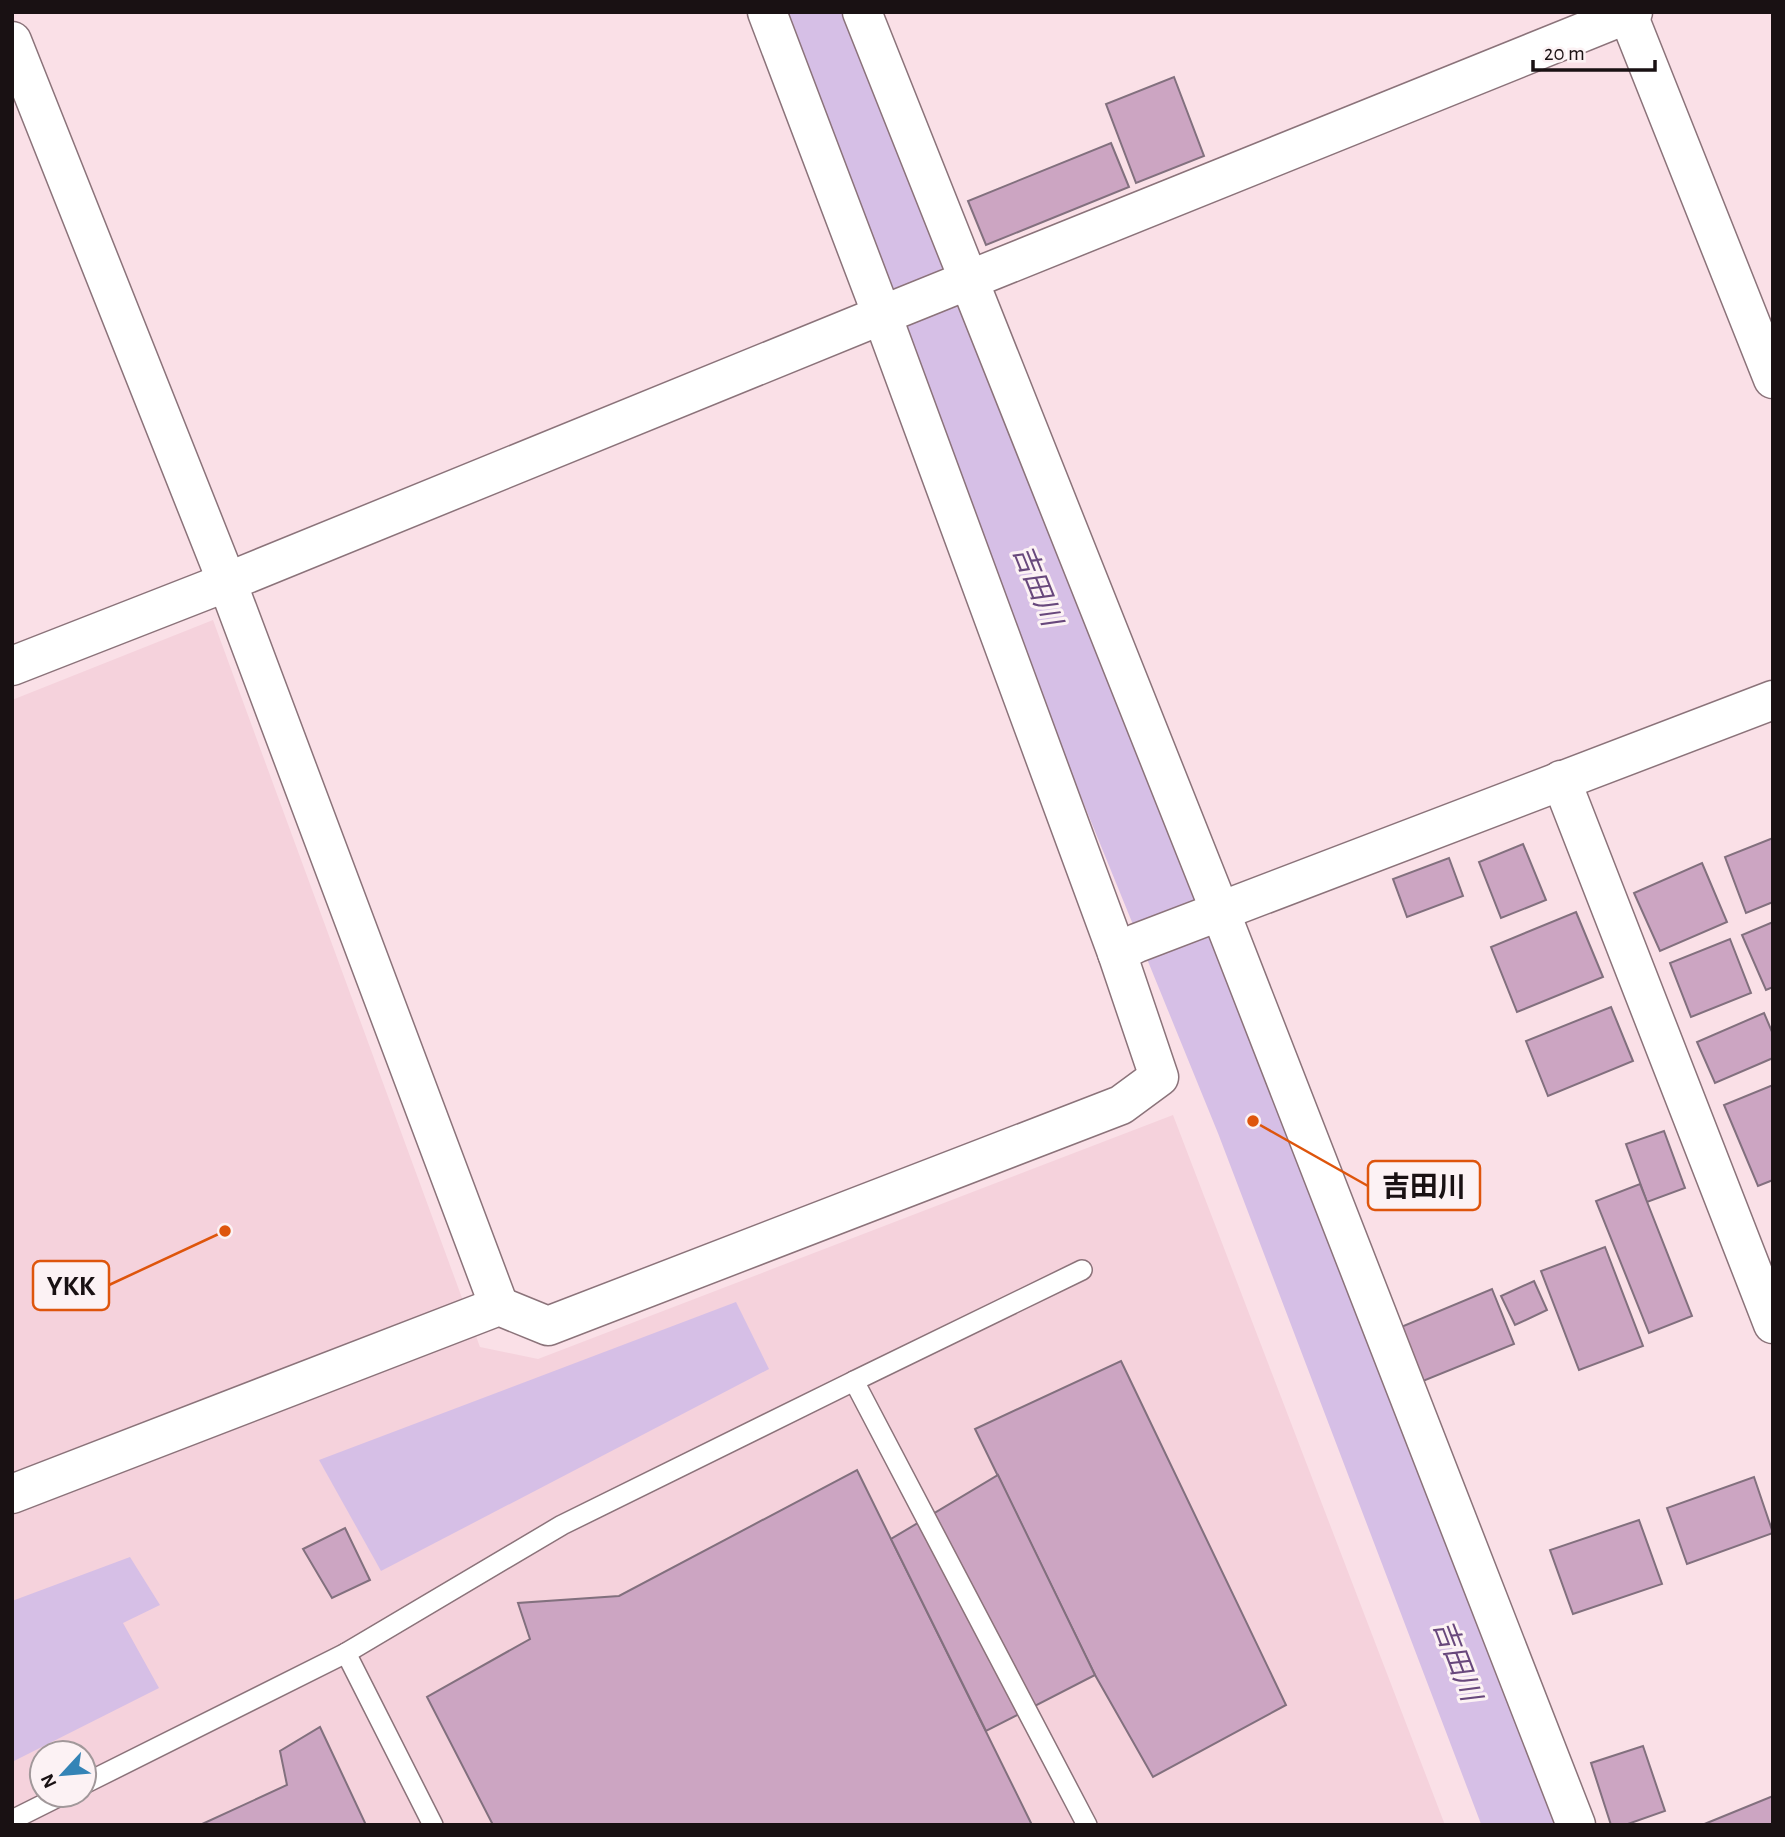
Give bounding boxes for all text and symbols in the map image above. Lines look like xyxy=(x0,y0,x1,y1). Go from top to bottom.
scale bar xyxy=(1533,28,1656,72)
text: 20 m xyxy=(1544,43,1585,64)
water label: 吉田川 xyxy=(1007,541,1068,633)
callout: 吉田川 xyxy=(1368,1161,1480,1210)
text: 吉田川 xyxy=(1382,1172,1466,1202)
callout: YKK xyxy=(33,1261,109,1310)
text: YKK xyxy=(47,1273,96,1301)
water label: 吉田川 xyxy=(1428,1616,1487,1708)
north arrow xyxy=(28,1739,98,1809)
text: N xyxy=(38,1771,61,1791)

